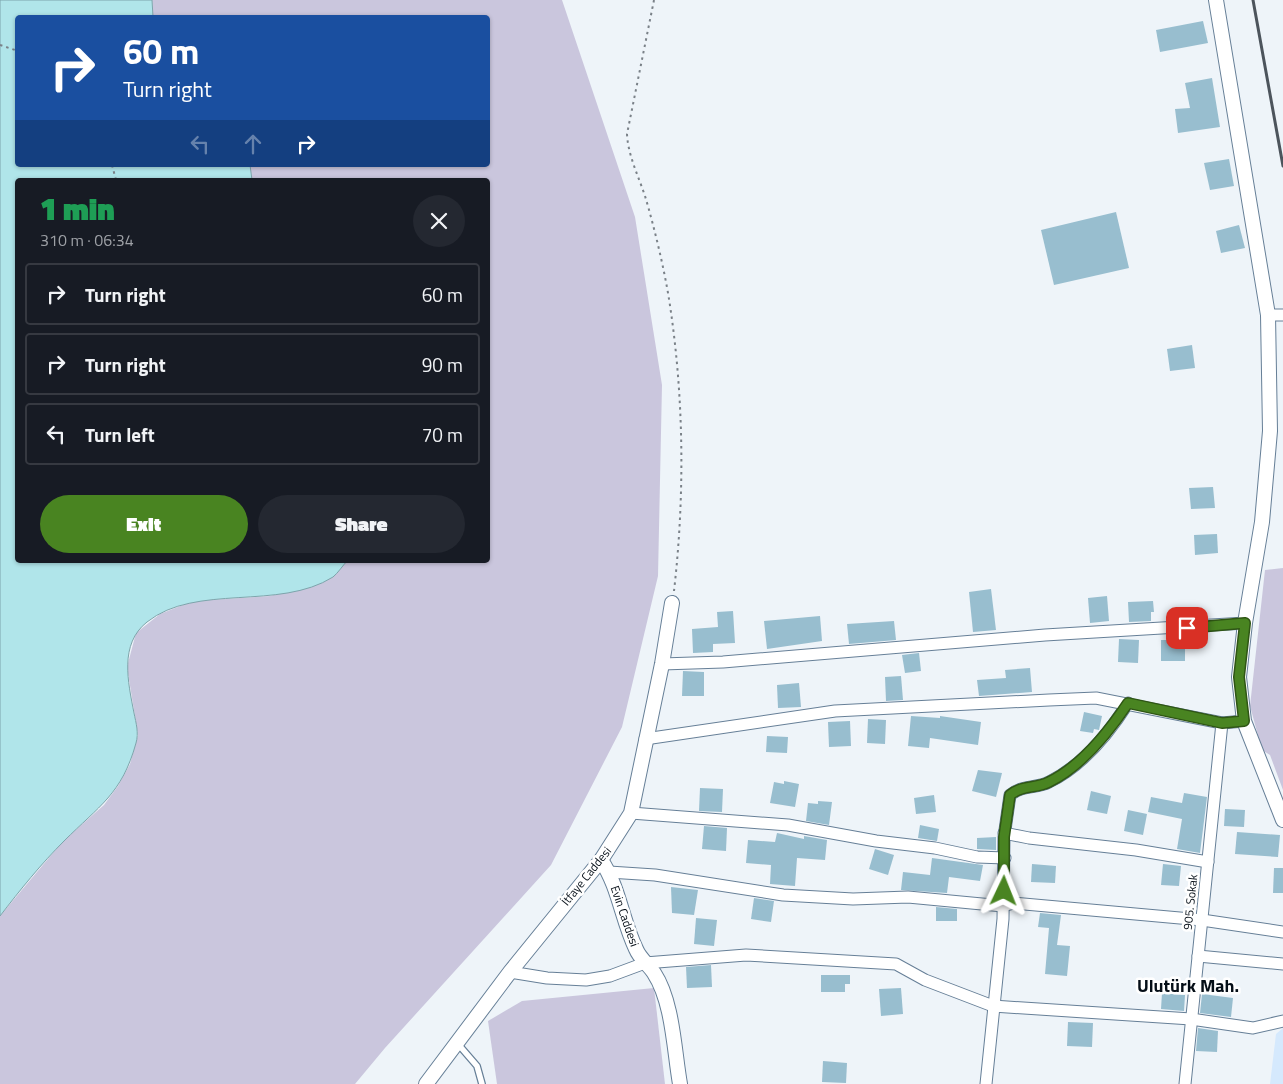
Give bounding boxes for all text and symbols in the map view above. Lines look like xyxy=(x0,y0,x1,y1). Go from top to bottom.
text: 60 m xyxy=(123,24,199,78)
icon: right xyxy=(40,35,105,100)
text: Turn right xyxy=(123,72,212,106)
icon: left xyxy=(186,130,214,158)
icon: ahead xyxy=(239,130,267,158)
icon: right xyxy=(292,130,320,158)
text: 1 min xyxy=(40,186,115,232)
button: close xyxy=(413,195,465,247)
text: 310 m · 06:34 xyxy=(40,228,134,252)
icon: right xyxy=(42,280,70,308)
text: Turn right xyxy=(85,280,166,309)
text: 60 m xyxy=(422,280,463,309)
icon: right xyxy=(42,350,70,378)
text: Turn right xyxy=(85,350,166,379)
text: 90 m xyxy=(422,350,463,379)
icon: left xyxy=(42,420,70,448)
text: Turn left xyxy=(85,420,155,449)
text: 70 m xyxy=(422,420,463,449)
button: Exit xyxy=(40,495,248,553)
button: Share xyxy=(258,495,465,553)
pin xyxy=(1166,607,1208,649)
icon: arrive xyxy=(1173,614,1201,642)
street label: İtfaye Caddesi xyxy=(556,842,616,910)
position arrow xyxy=(977,864,1029,916)
street label: 905. Sokak xyxy=(1178,873,1202,931)
street label: Evin Caddesi xyxy=(606,883,644,949)
district label: Ulutürk Mah. xyxy=(1137,972,1239,999)

